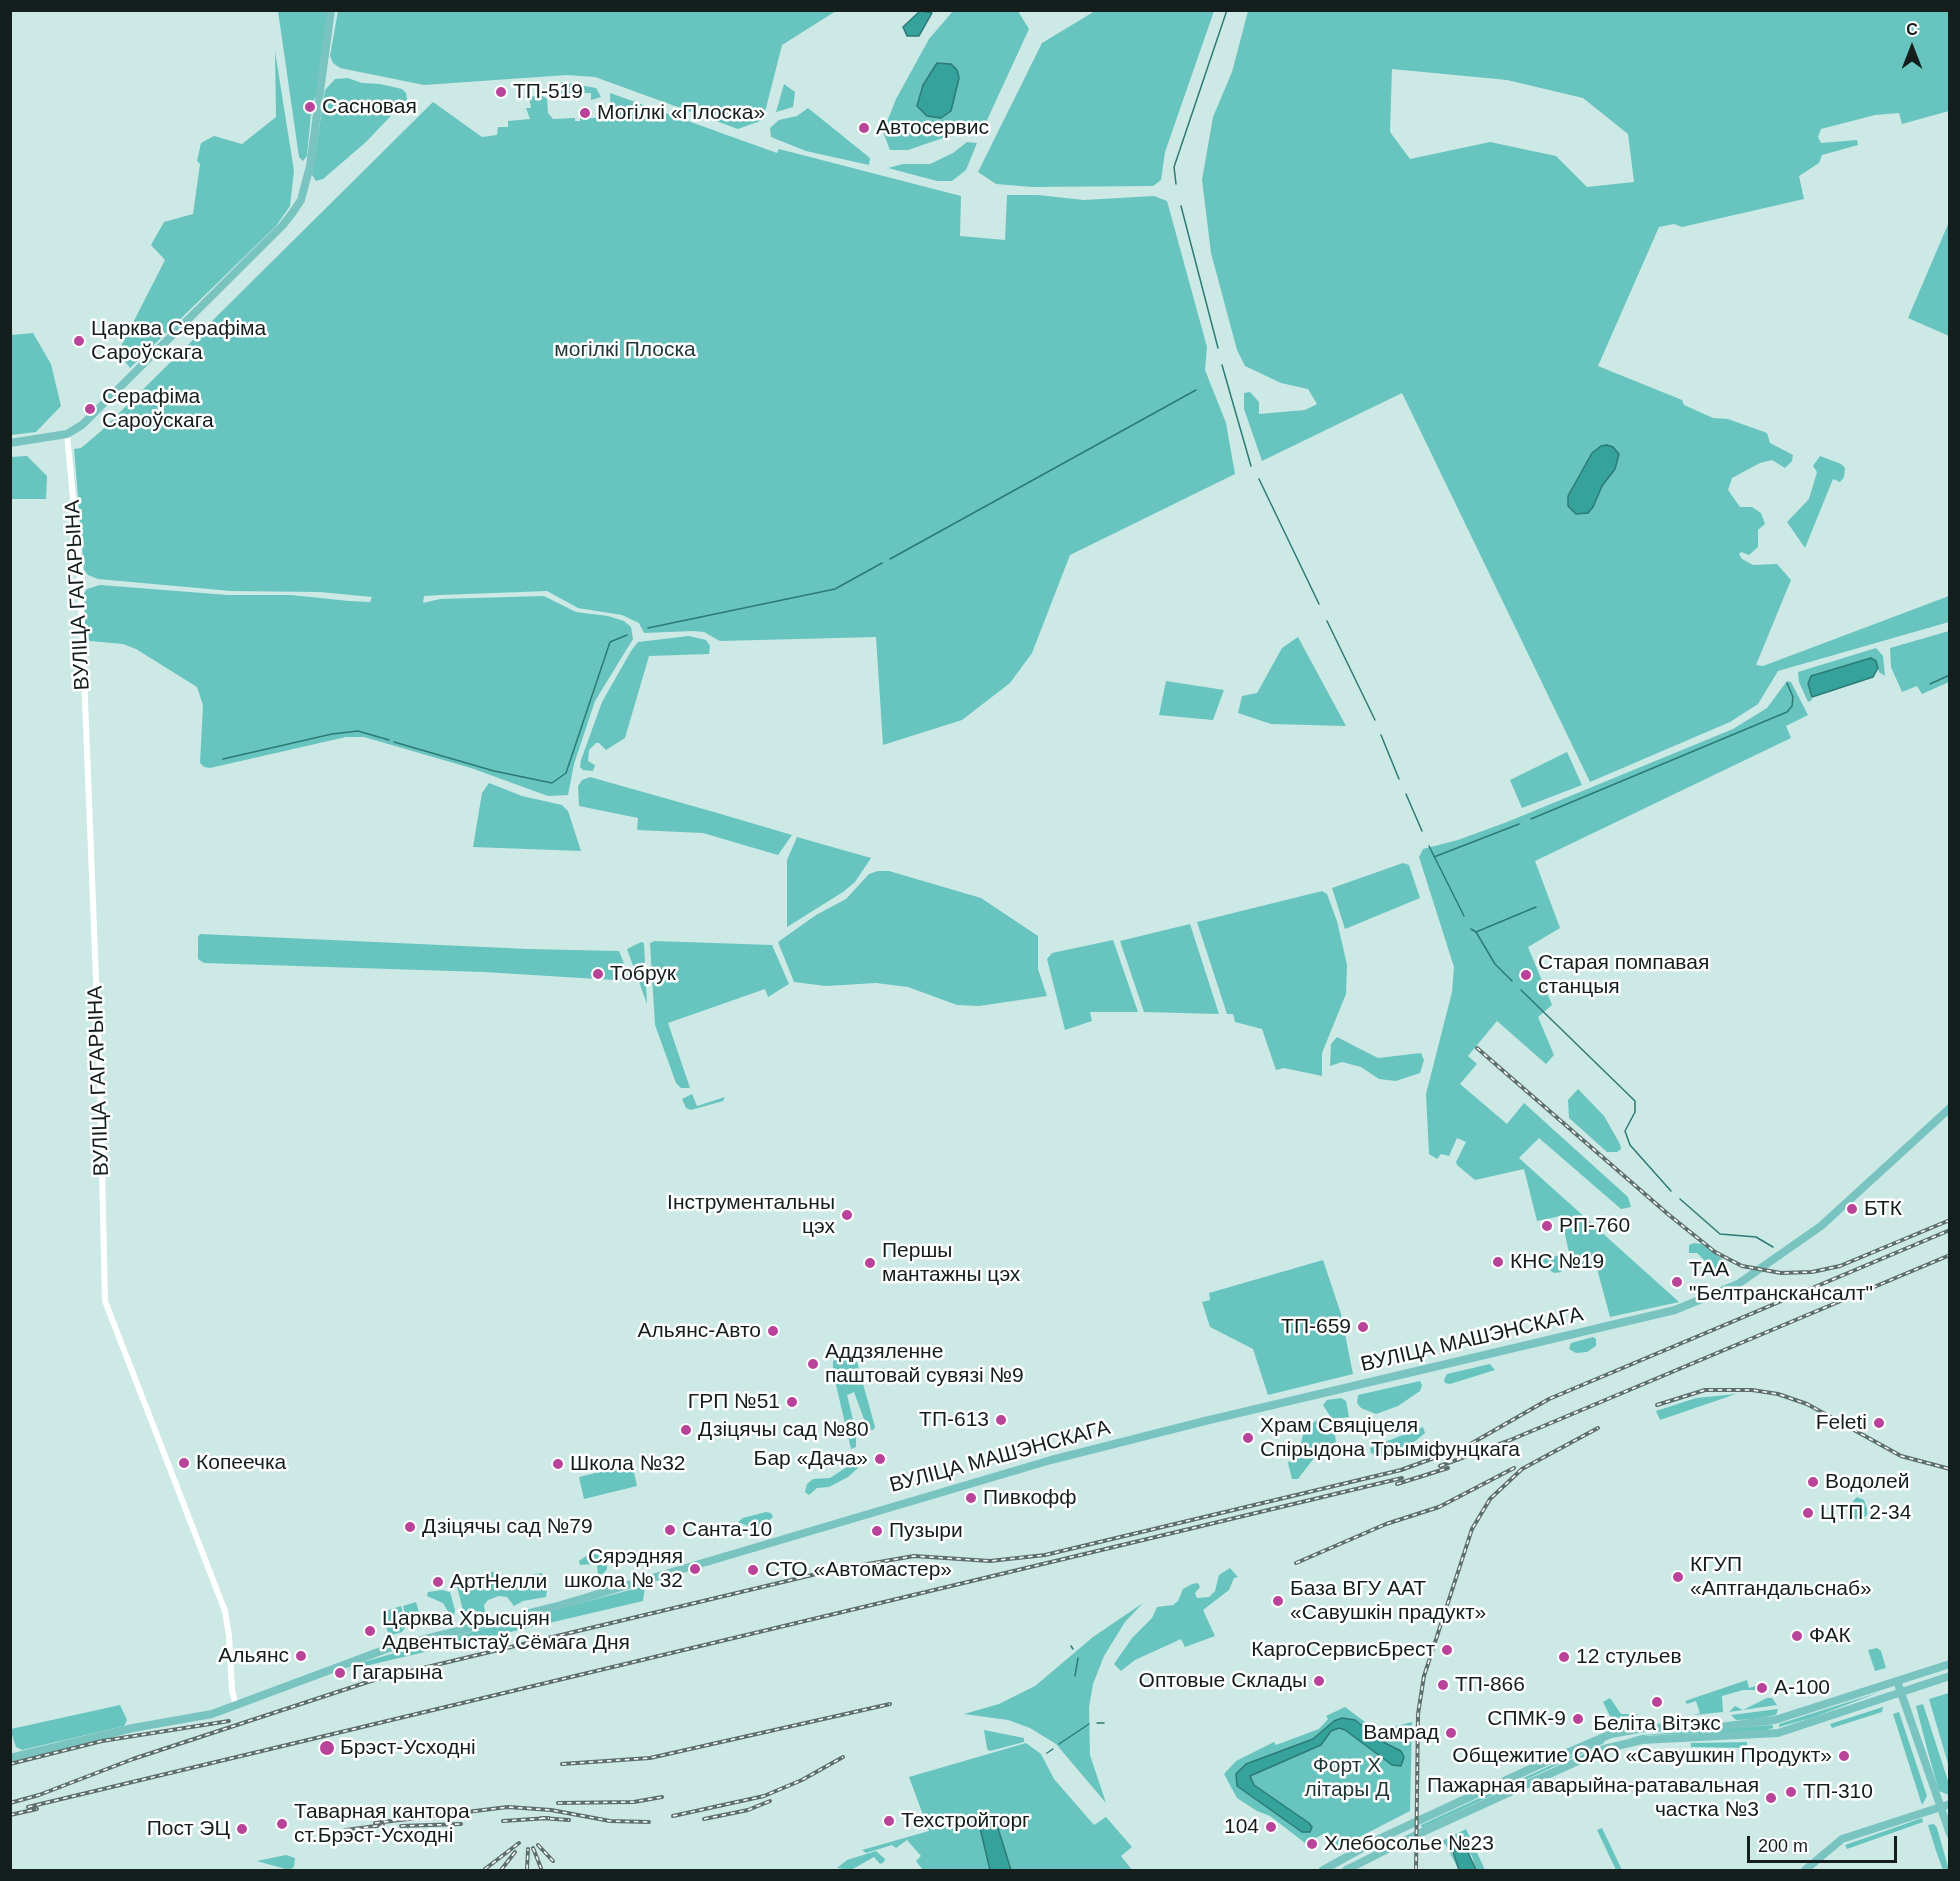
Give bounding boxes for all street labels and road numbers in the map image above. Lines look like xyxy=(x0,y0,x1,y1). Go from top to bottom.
street label: ВУЛІЦА ГАГАРЫНА xyxy=(60,499,96,691)
street label: ВУЛІЦА ГАГАРЫНА xyxy=(83,985,115,1177)
street label: ВУЛІЦА МАШЭНСКАГА xyxy=(1358,1302,1586,1378)
street label: ВУЛІЦА МАШЭНСКАГА xyxy=(887,1415,1113,1499)

